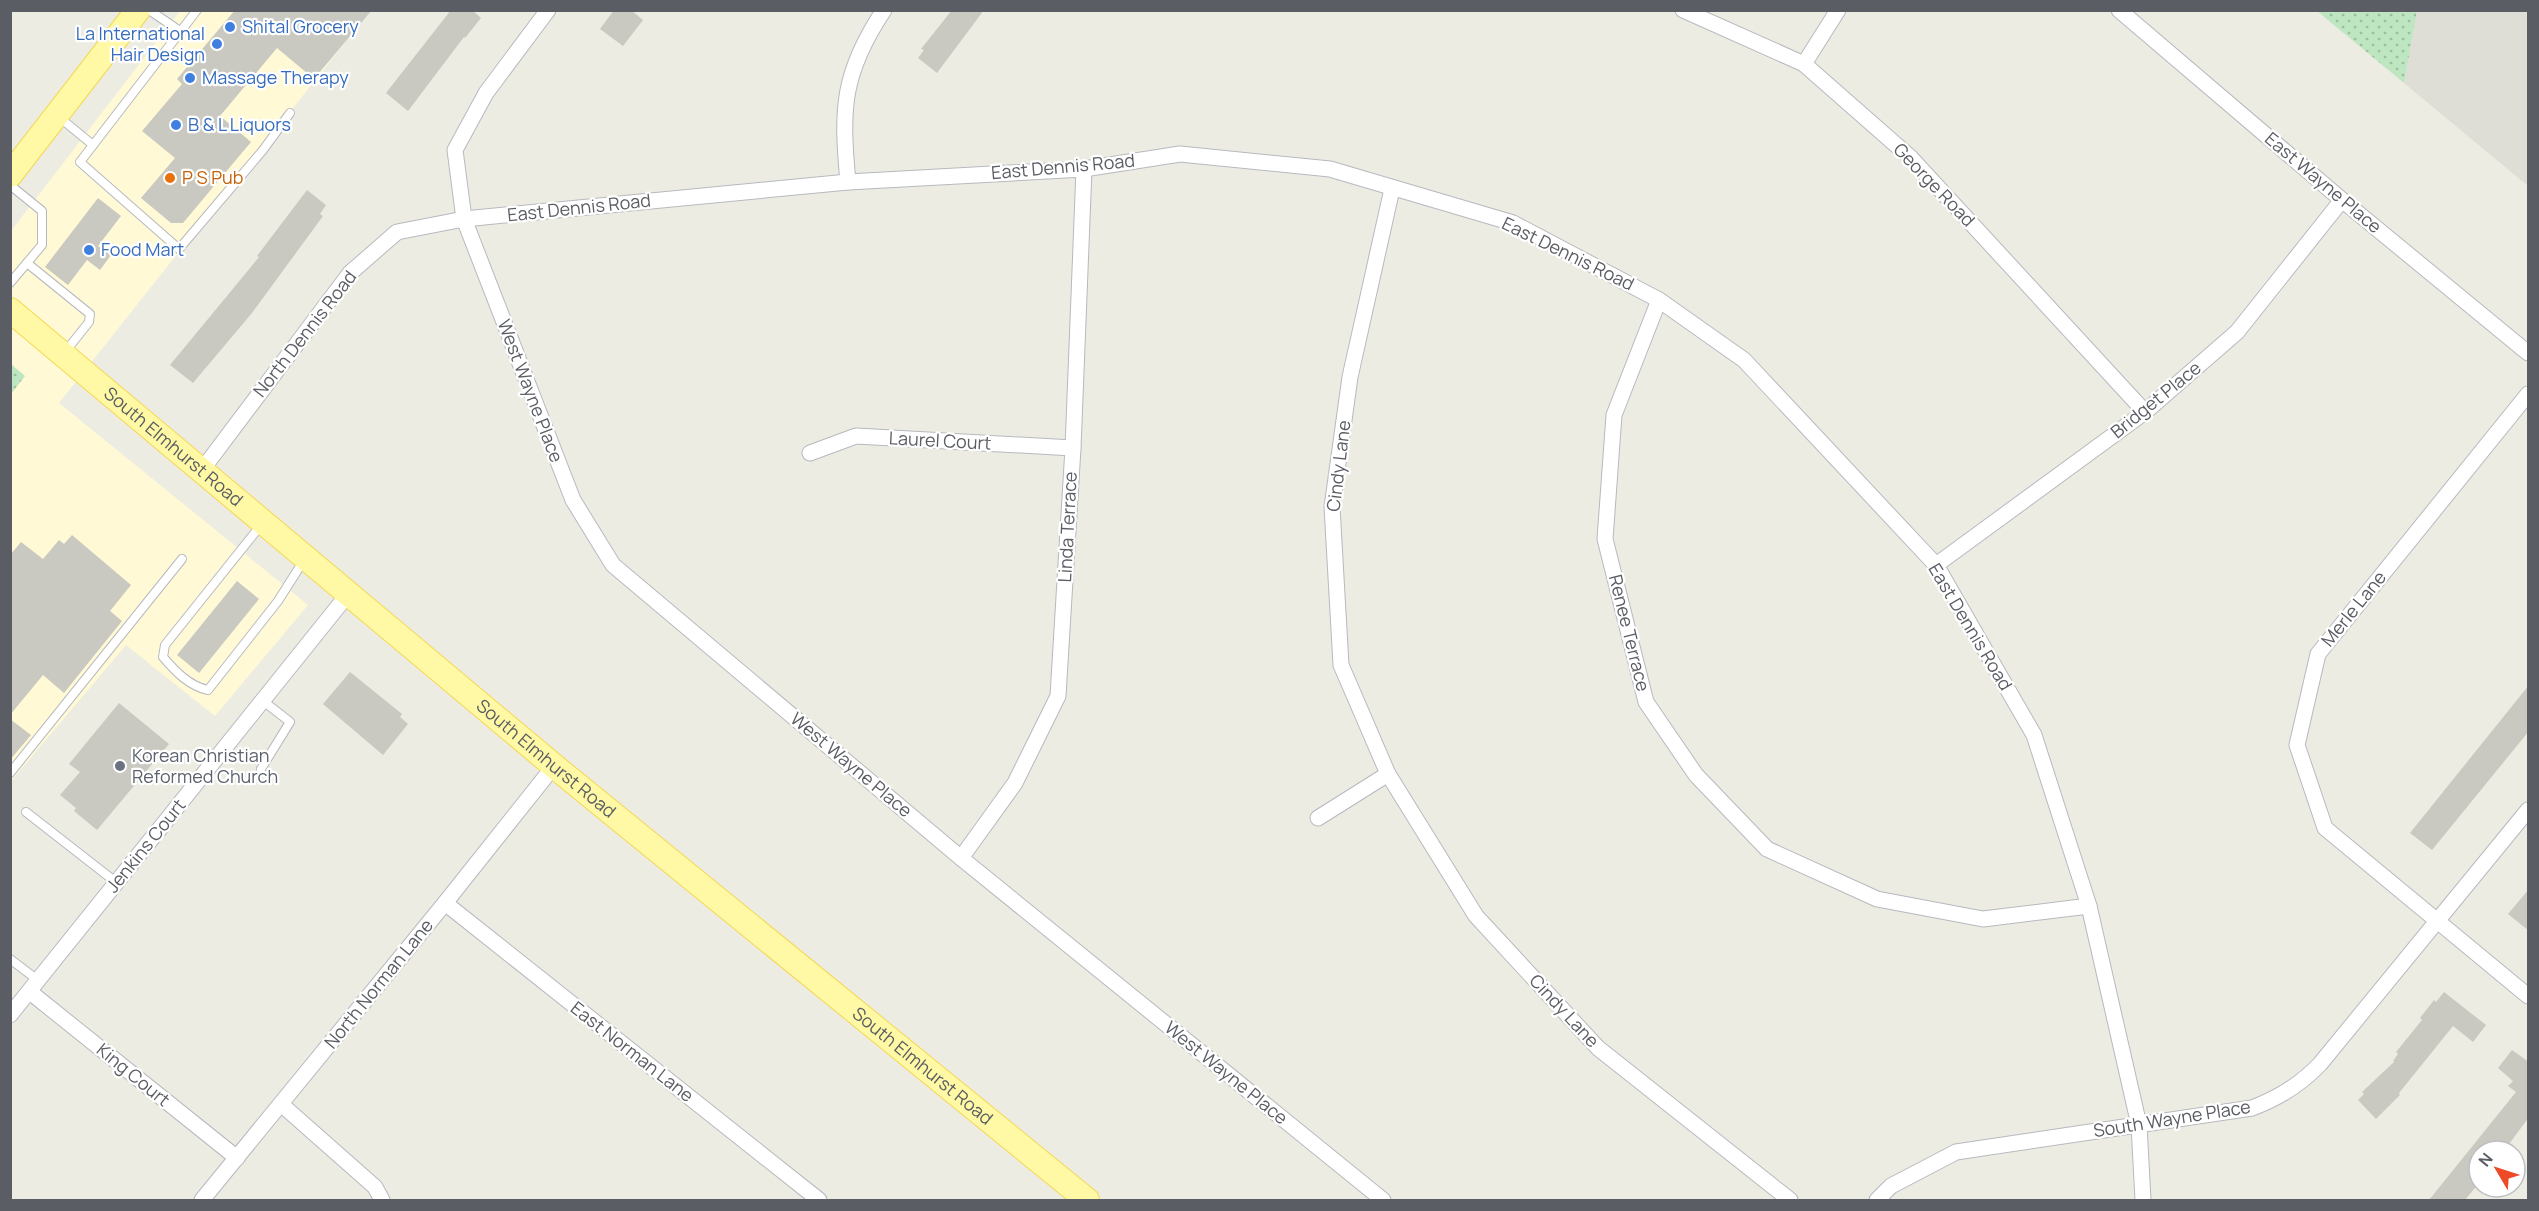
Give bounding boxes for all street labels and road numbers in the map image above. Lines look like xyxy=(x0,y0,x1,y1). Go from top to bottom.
street label: East Wayne Place xyxy=(2260,126,2387,238)
street label: George Road xyxy=(1889,137,1981,231)
street label: East Dennis Road xyxy=(990,148,1136,184)
street label: East Dennis Road xyxy=(506,188,652,226)
street label: East Dennis Road xyxy=(1498,211,1638,295)
street label: North Dennis Road xyxy=(247,265,361,402)
street label: West Wayne Place xyxy=(493,316,569,466)
street label: Bridget Place xyxy=(2105,355,2206,443)
street label: South Elmhurst Road xyxy=(99,381,248,511)
street label: Cindy Lane xyxy=(1321,419,1356,513)
street label: Laurel Court xyxy=(888,425,992,455)
street label: Linda Terrace xyxy=(1052,471,1082,583)
street label: East Dennis Road xyxy=(1923,559,2018,694)
street label: Merle Lane xyxy=(2315,566,2391,651)
street label: Renee Terrace xyxy=(1604,572,1656,694)
street label: South Elmhurst Road xyxy=(472,693,621,823)
street label: West Wayne Place xyxy=(786,706,917,822)
street label: Jenkins Court xyxy=(100,793,190,897)
street label: North Norman Lane xyxy=(318,914,438,1053)
street label: Cindy Lane xyxy=(1525,969,1605,1052)
street label: East Norman Lane xyxy=(566,996,699,1107)
street label: South Elmhurst Road xyxy=(848,1001,998,1130)
street label: West Wayne Place xyxy=(1160,1015,1293,1129)
street label: King Court xyxy=(92,1037,175,1111)
street label: South Wayne Place xyxy=(2091,1094,2252,1142)

